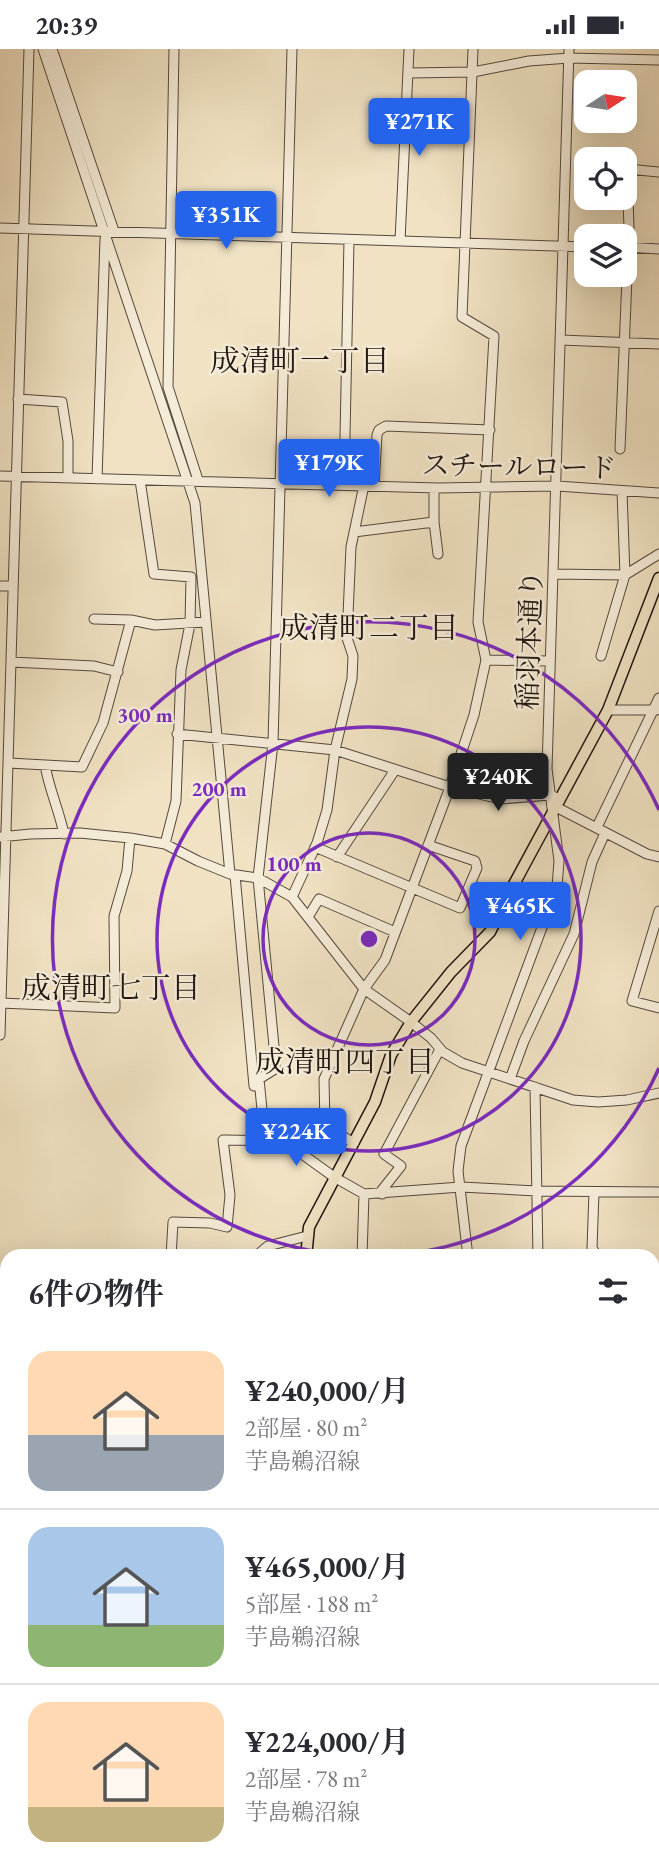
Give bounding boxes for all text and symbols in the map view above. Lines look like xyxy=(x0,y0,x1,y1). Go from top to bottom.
text: 20:39 xyxy=(35,8,97,42)
north arrow xyxy=(574,70,637,133)
map controls xyxy=(574,70,637,287)
pin: ¥271K xyxy=(370,99,468,158)
text: ¥271K xyxy=(384,106,454,136)
button: locate xyxy=(574,147,637,210)
pin: ¥351K xyxy=(177,191,275,251)
text: ¥351K xyxy=(191,199,261,229)
button: layers xyxy=(574,224,637,287)
district label: 成清町一丁目 xyxy=(210,341,390,380)
pin: ¥179K xyxy=(280,440,378,499)
street label: スチールロード xyxy=(421,446,617,486)
text: ¥179K xyxy=(294,447,364,477)
street label: 稲羽本通り xyxy=(509,569,549,711)
district label: 成清町二丁目 xyxy=(279,608,459,647)
text: 300 m xyxy=(117,701,173,728)
pin: ¥240K xyxy=(449,753,547,813)
text: ¥240K xyxy=(463,761,533,791)
text: 200 m xyxy=(191,775,247,802)
text: 100 m xyxy=(266,850,322,877)
pin: ¥465K xyxy=(471,883,569,942)
text: ¥465K xyxy=(485,890,555,920)
centre of rings xyxy=(357,927,381,951)
district label: 成清町七丁目 xyxy=(21,968,201,1007)
district label: 成清町四丁目 xyxy=(255,1042,435,1081)
pin: ¥224K xyxy=(247,1109,345,1168)
text: ¥224K xyxy=(261,1116,331,1146)
icon: filters xyxy=(594,1272,632,1310)
text: 6件の物件 xyxy=(28,1274,164,1313)
text: ¥240,000/月 xyxy=(245,1371,409,1410)
icon: home xyxy=(84,1379,168,1463)
text: 2部屋 · 80 m² xyxy=(245,1413,367,1443)
text: 芋島鵜沼線 xyxy=(245,1446,360,1476)
text: ¥465,000/月 xyxy=(245,1547,409,1586)
icon: home xyxy=(84,1555,168,1639)
text: 5部屋 · 188 m² xyxy=(245,1589,378,1619)
text: 芋島鵜沼線 xyxy=(245,1622,360,1652)
text: ¥224,000/月 xyxy=(245,1722,409,1761)
icon: home xyxy=(84,1730,168,1814)
text: 2部屋 · 78 m² xyxy=(245,1764,367,1794)
text: 芋島鵜沼線 xyxy=(245,1797,360,1827)

